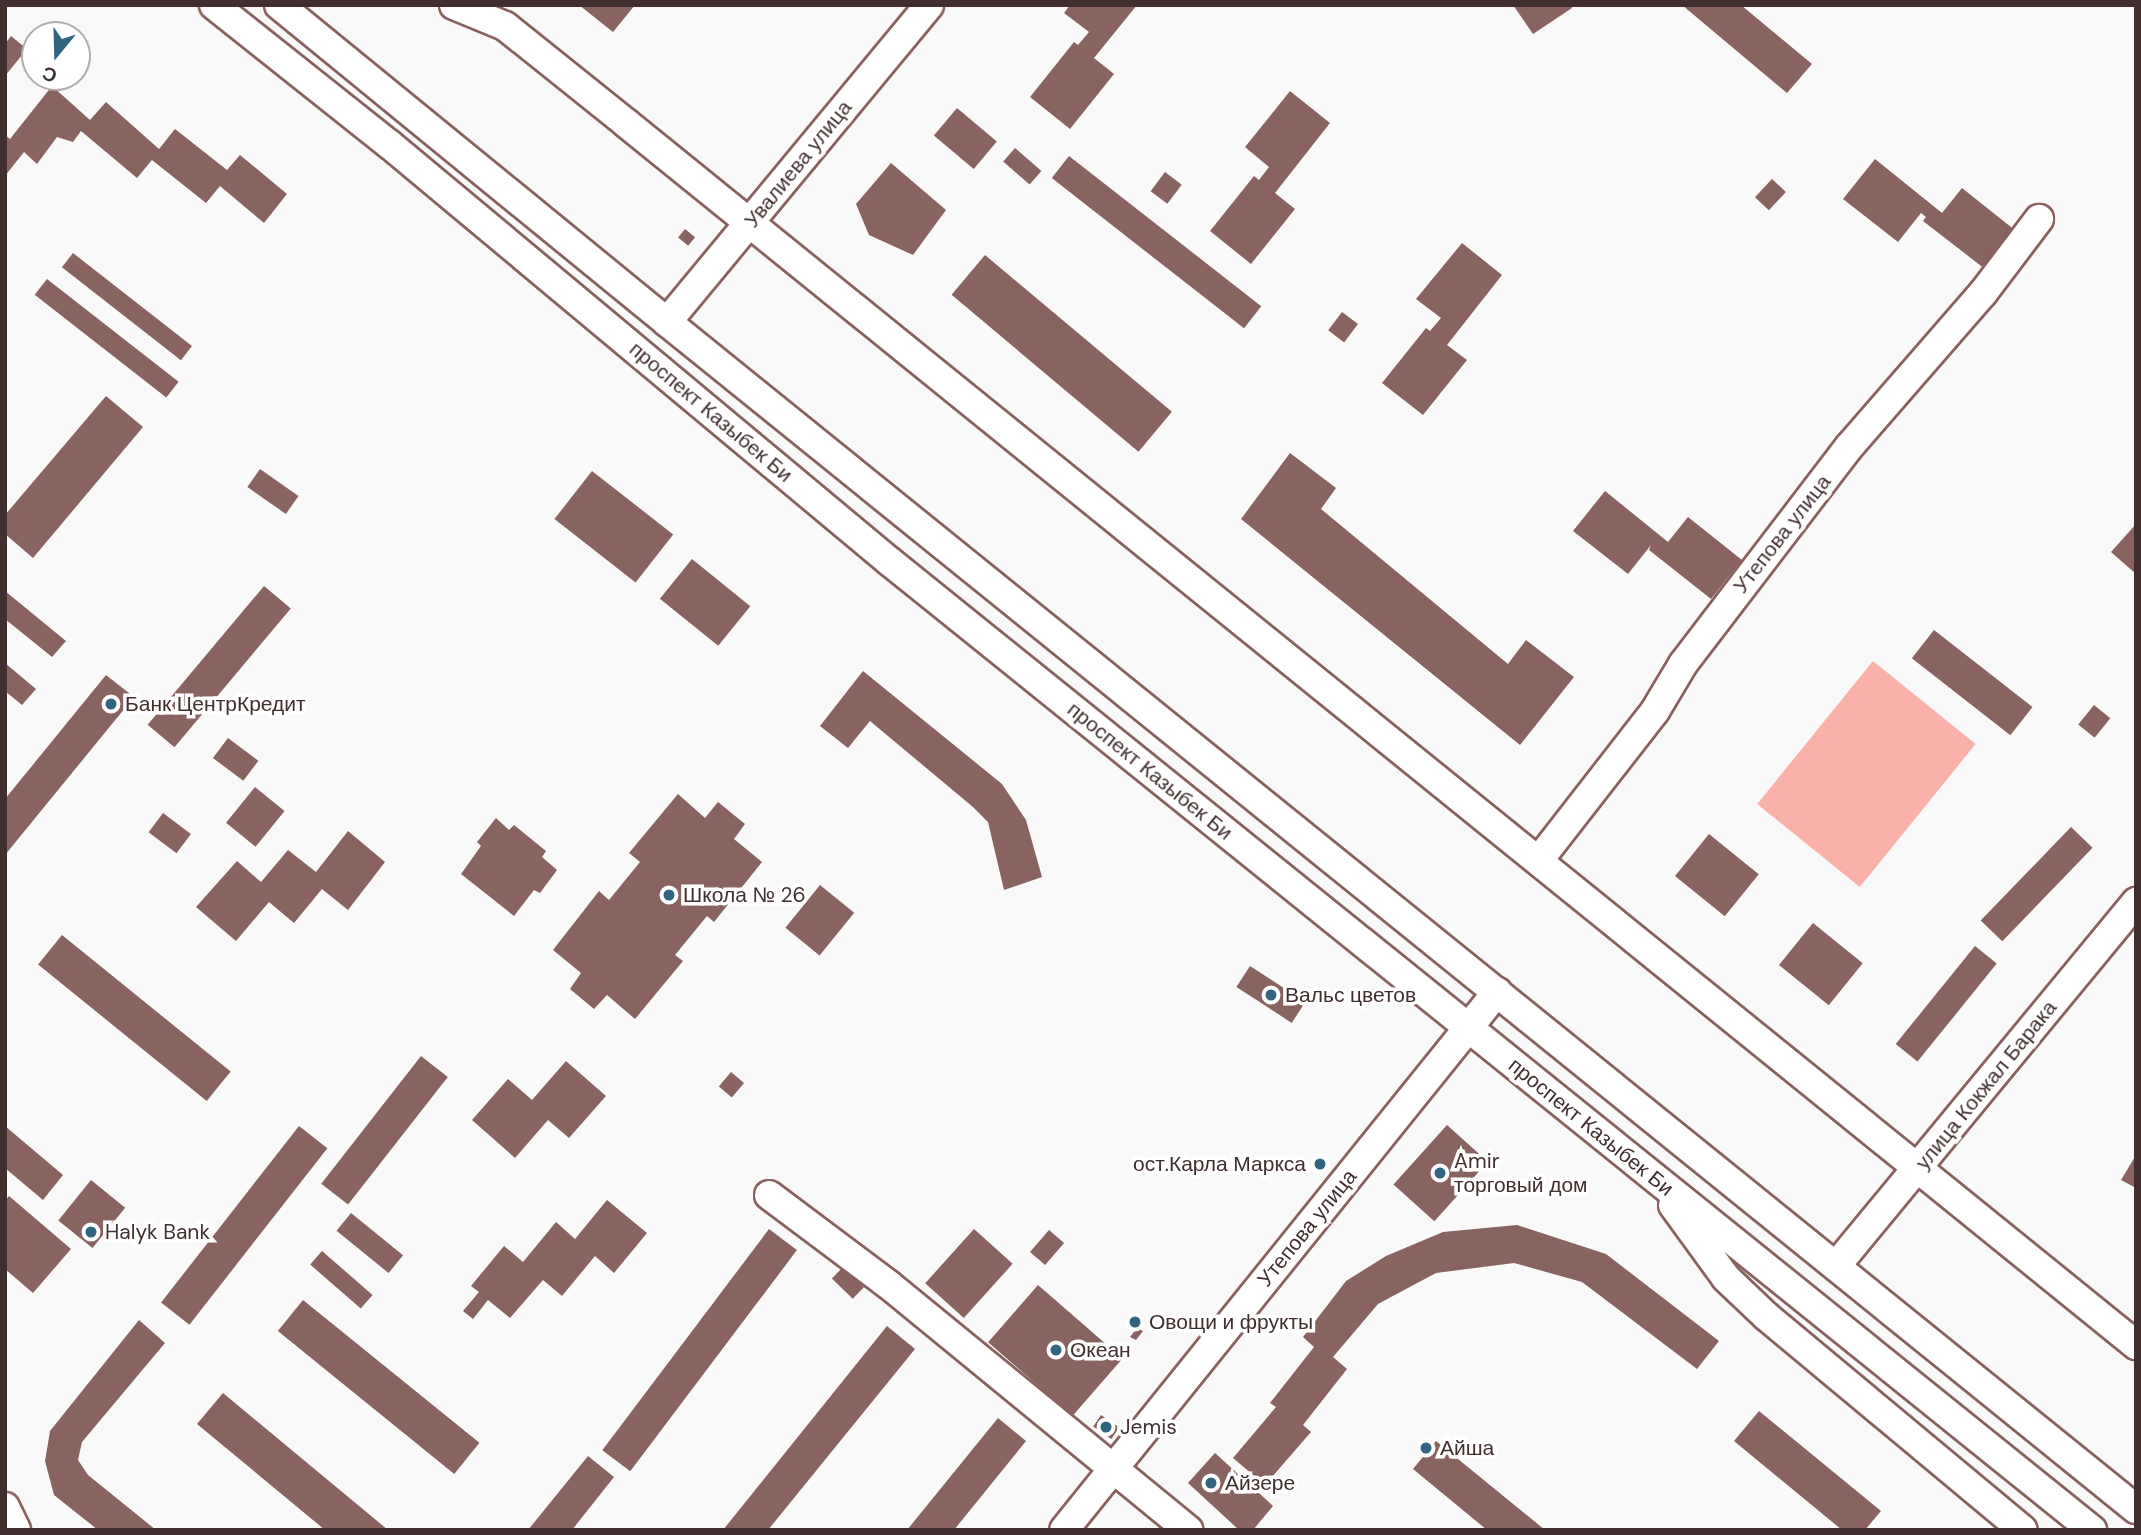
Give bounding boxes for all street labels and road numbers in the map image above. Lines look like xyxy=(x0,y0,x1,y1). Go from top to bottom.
street label: Увалиева улица xyxy=(739,95,857,233)
street label: проспект Казыбек Би xyxy=(624,336,798,488)
street label: Утепова улица xyxy=(1728,470,1836,598)
street label: проспект Казыбек Би xyxy=(1062,697,1238,845)
street label: улица Кокжал Барака xyxy=(1910,995,2062,1175)
street label: проспект Казыбек Би xyxy=(1503,1053,1679,1201)
street label: Утепова улица xyxy=(1252,1164,1362,1292)

